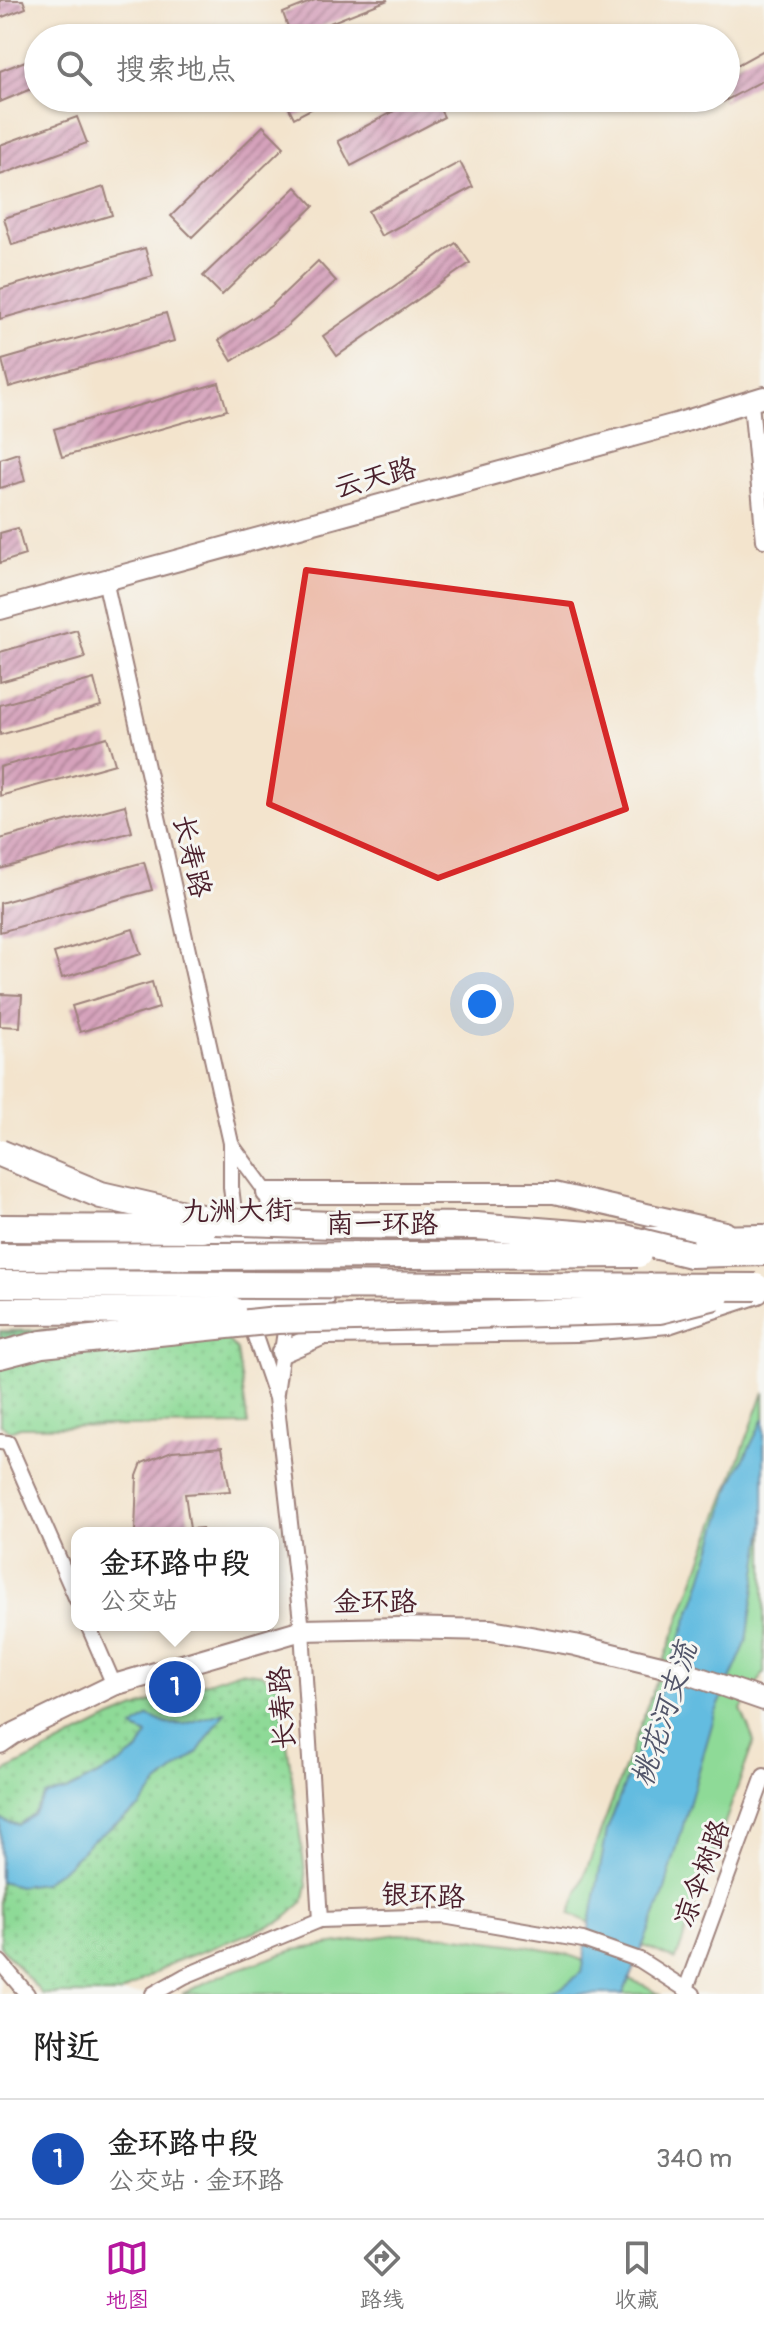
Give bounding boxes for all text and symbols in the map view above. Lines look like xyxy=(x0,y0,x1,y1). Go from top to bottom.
search box xyxy=(24,24,740,112)
icon: search xyxy=(52,46,96,90)
text: 搜索地点 xyxy=(116,51,236,88)
street label: 云天路 xyxy=(330,451,420,506)
street label: 长寿路 xyxy=(165,811,218,901)
your location xyxy=(462,984,502,1024)
street label: 九洲大街 xyxy=(181,1193,293,1230)
street label: 南一环路 xyxy=(326,1207,438,1242)
popup xyxy=(71,1527,279,1631)
text: 金环路中段 xyxy=(100,1545,250,1582)
text: 公交站 xyxy=(100,1585,178,1617)
street label: 金环路 xyxy=(333,1585,417,1620)
water label: 桃花河支流 xyxy=(624,1635,706,1791)
pin: 1 xyxy=(149,1657,201,1717)
street label: 长寿路 xyxy=(262,1665,303,1751)
street label: 凉伞树路 xyxy=(667,1815,738,1932)
street label: 银环路 xyxy=(380,1878,466,1915)
text: 附近 xyxy=(32,2026,100,2069)
text: 金环路中段 xyxy=(108,2125,258,2162)
text: 1 xyxy=(53,2143,63,2175)
text: 340 m xyxy=(656,2143,732,2175)
text: 公交站 · 金环路 xyxy=(108,2165,284,2197)
tab: 地图 xyxy=(105,2236,149,2314)
tab: 路线 xyxy=(360,2236,404,2314)
tab: 收藏 xyxy=(615,2236,659,2314)

